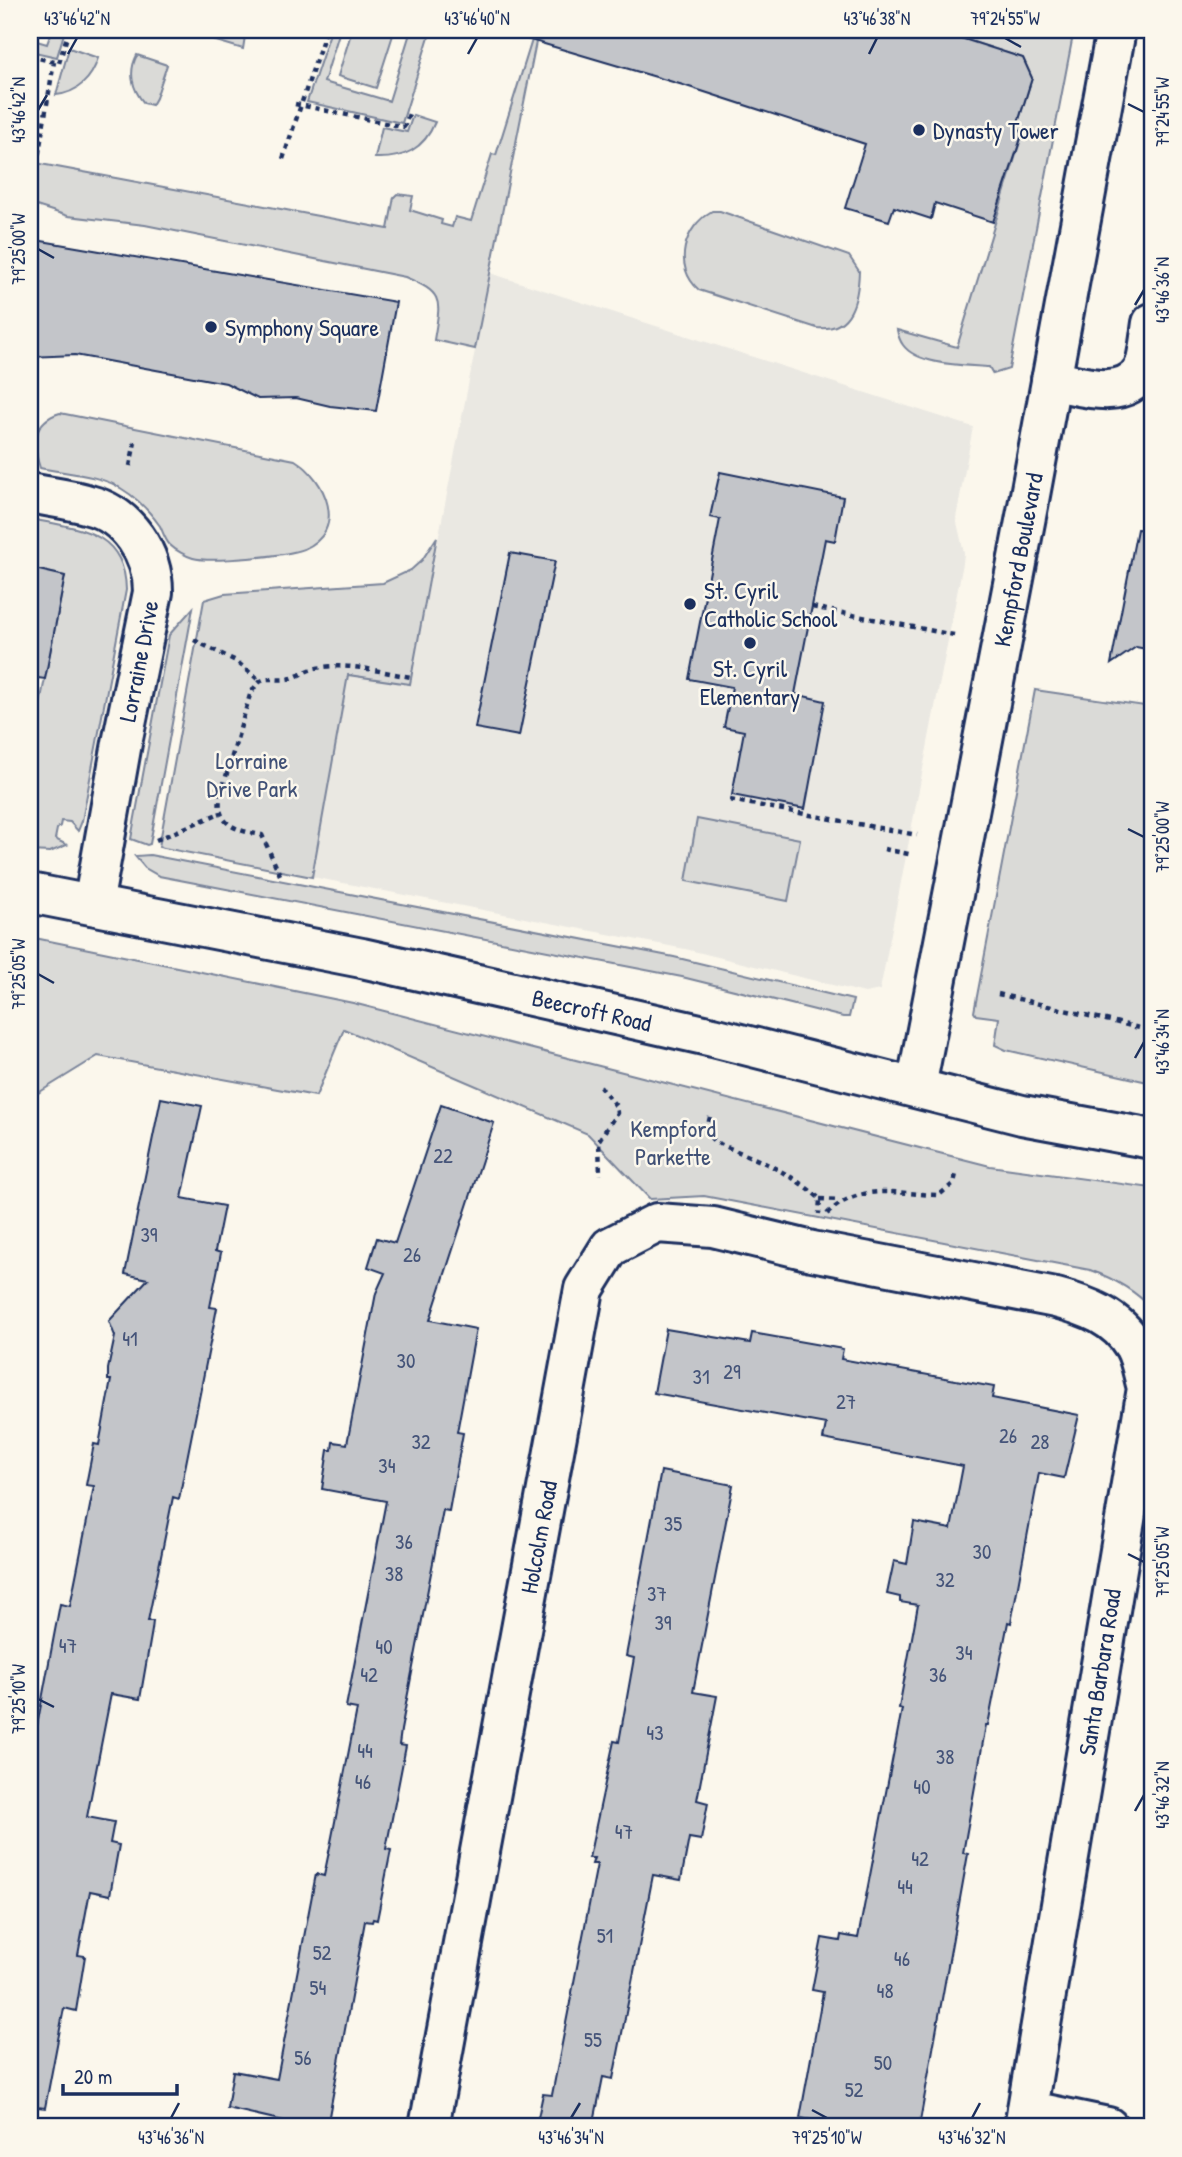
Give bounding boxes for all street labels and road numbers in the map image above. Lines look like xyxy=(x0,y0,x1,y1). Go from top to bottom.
street label: Kempford Boulevard xyxy=(985,470,1050,649)
street label: Lorraine Drive xyxy=(111,597,166,724)
street label: Beecroft Road xyxy=(529,981,655,1039)
street label: Holcolm Road xyxy=(512,1478,564,1596)
street label: Santa Barbara Road xyxy=(1070,1586,1128,1758)

